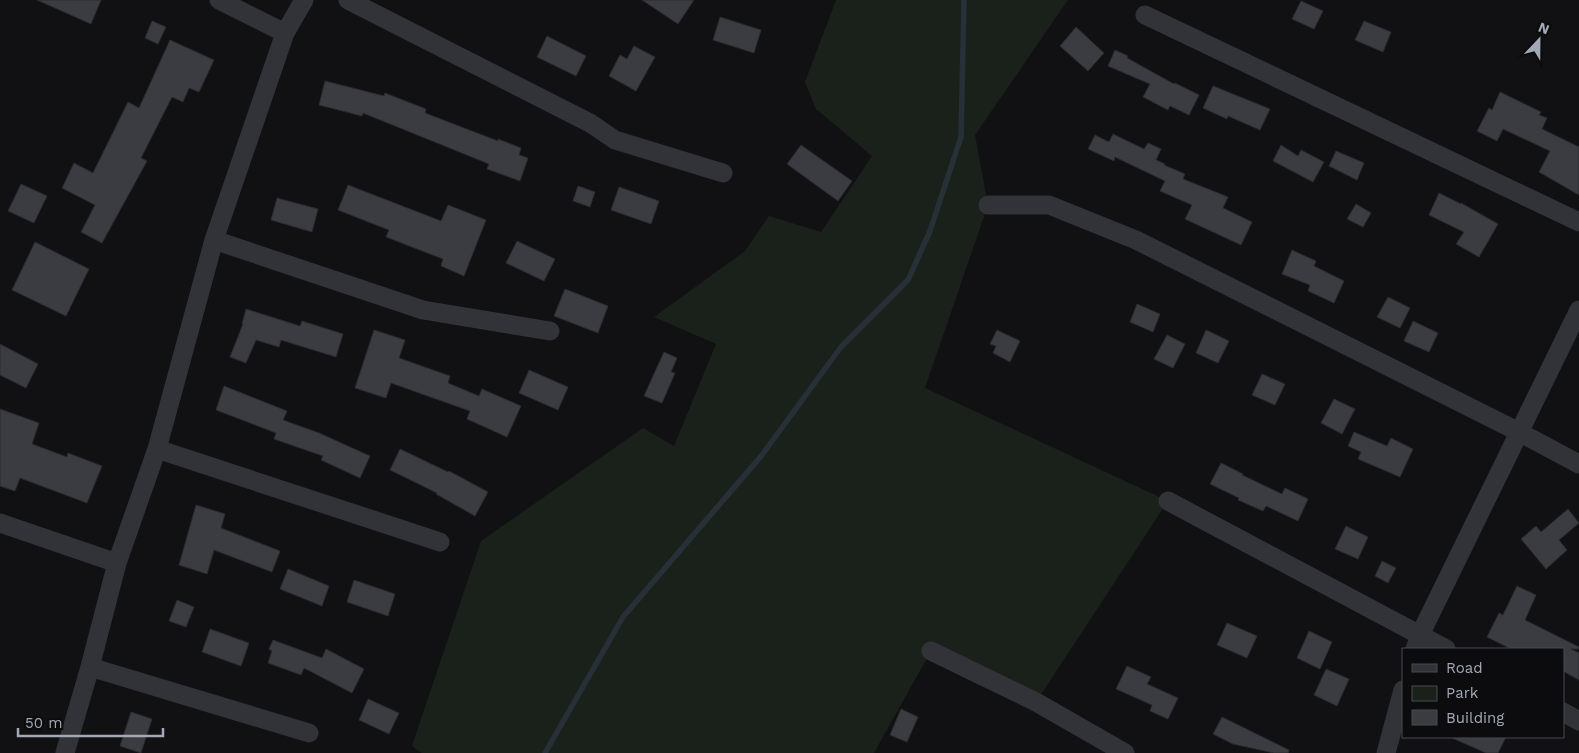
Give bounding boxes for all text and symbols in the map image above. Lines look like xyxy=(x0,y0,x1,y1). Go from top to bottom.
north arrow xyxy=(1514,15,1564,65)
text: N xyxy=(1536,19,1552,37)
legend xyxy=(1402,648,1564,738)
text: Road xyxy=(1446,659,1483,677)
text: Park xyxy=(1446,684,1479,702)
scale bar xyxy=(18,706,162,738)
text: Building xyxy=(1446,709,1504,727)
text: 50 m xyxy=(25,714,62,732)

